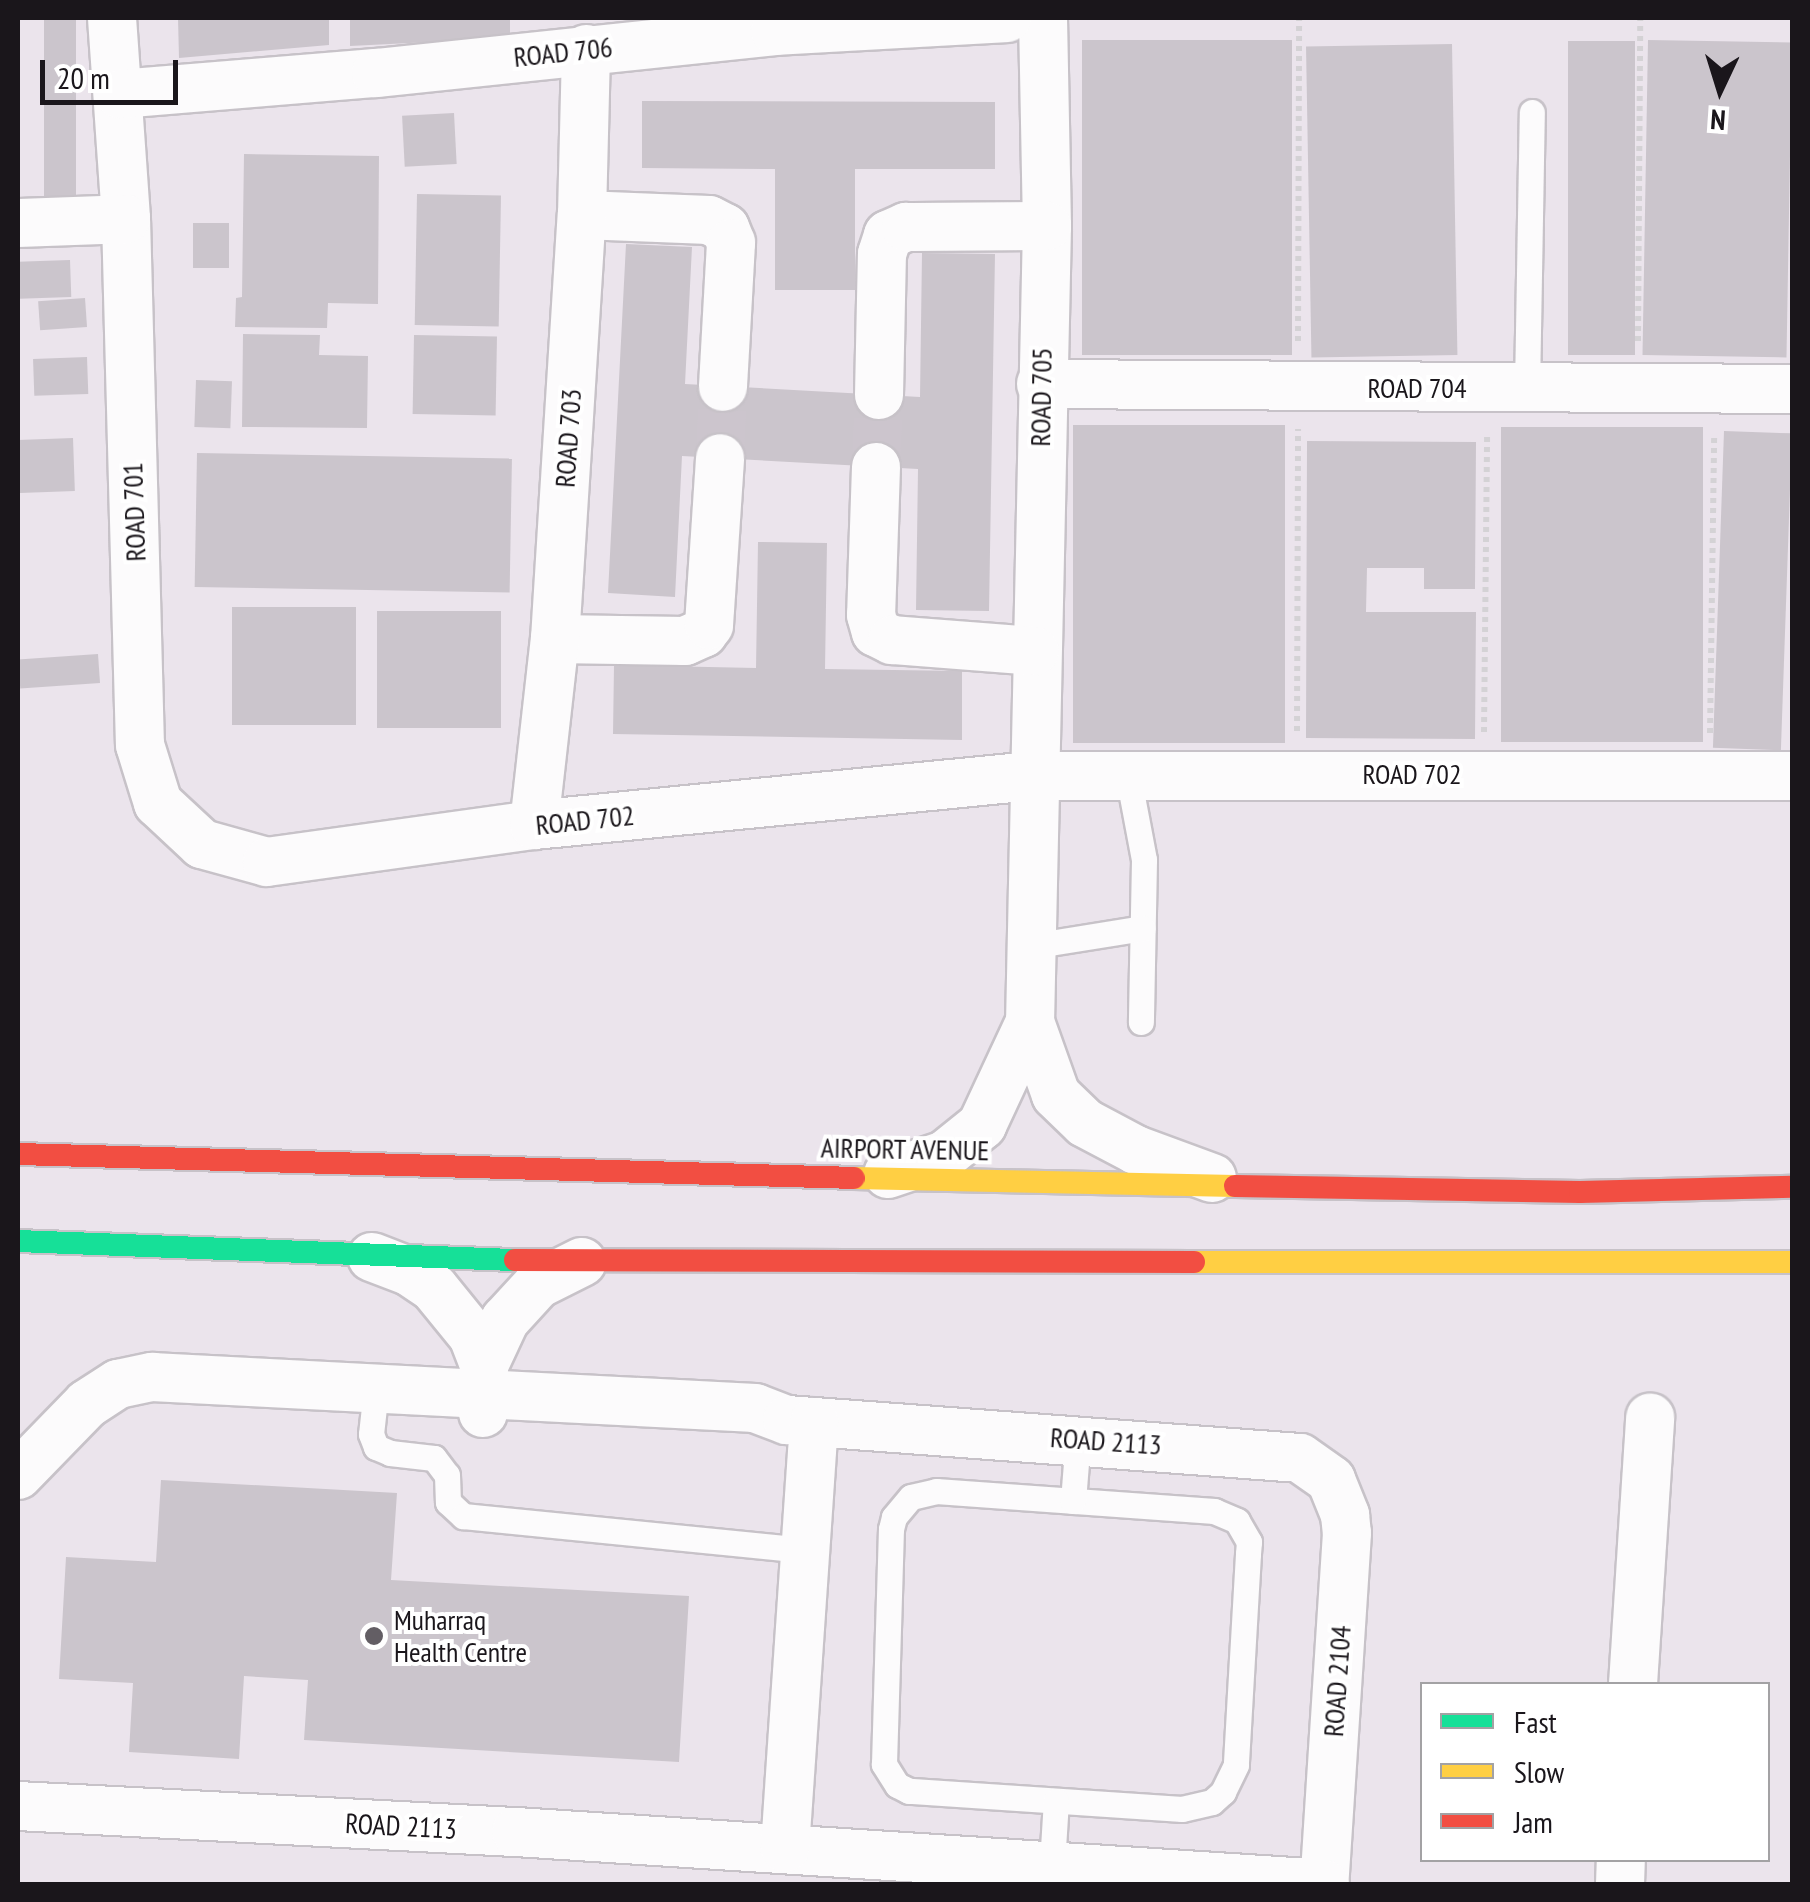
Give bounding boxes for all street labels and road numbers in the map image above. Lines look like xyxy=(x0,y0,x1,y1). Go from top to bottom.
street label: ROAD 706 xyxy=(512,30,614,74)
street label: ROAD 705 xyxy=(1023,347,1059,447)
street label: ROAD 704 xyxy=(1367,371,1467,405)
street label: ROAD 703 xyxy=(548,387,588,489)
street label: ROAD 701 xyxy=(115,462,153,562)
street label: ROAD 702 xyxy=(1362,757,1462,791)
street label: ROAD 702 xyxy=(534,798,636,842)
street label: AIRPORT AVENUE xyxy=(820,1131,990,1167)
street label: ROAD 2113 xyxy=(1049,1420,1163,1462)
street label: ROAD 2104 xyxy=(1316,1624,1358,1738)
street label: ROAD 2113 xyxy=(344,1806,458,1846)

